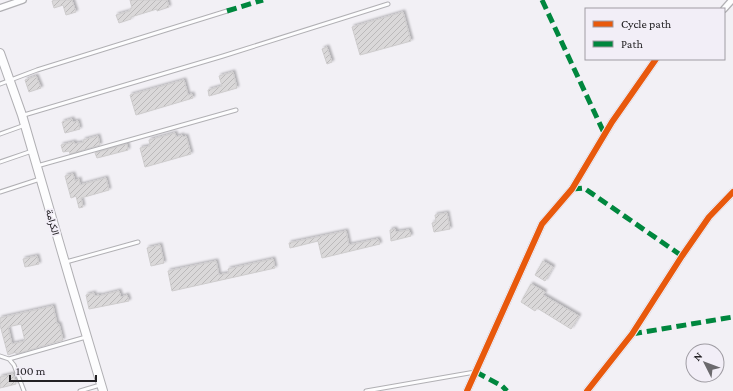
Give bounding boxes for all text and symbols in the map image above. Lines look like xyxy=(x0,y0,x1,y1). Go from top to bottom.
legend xyxy=(585,8,725,60)
text: Cycle path xyxy=(621,17,672,31)
text: Path xyxy=(621,37,643,51)
street label: الكرامة xyxy=(43,208,61,237)
north arrow xyxy=(685,343,725,383)
text: N xyxy=(691,349,705,363)
scale bar xyxy=(10,357,96,383)
text: 100 m xyxy=(16,364,46,378)

